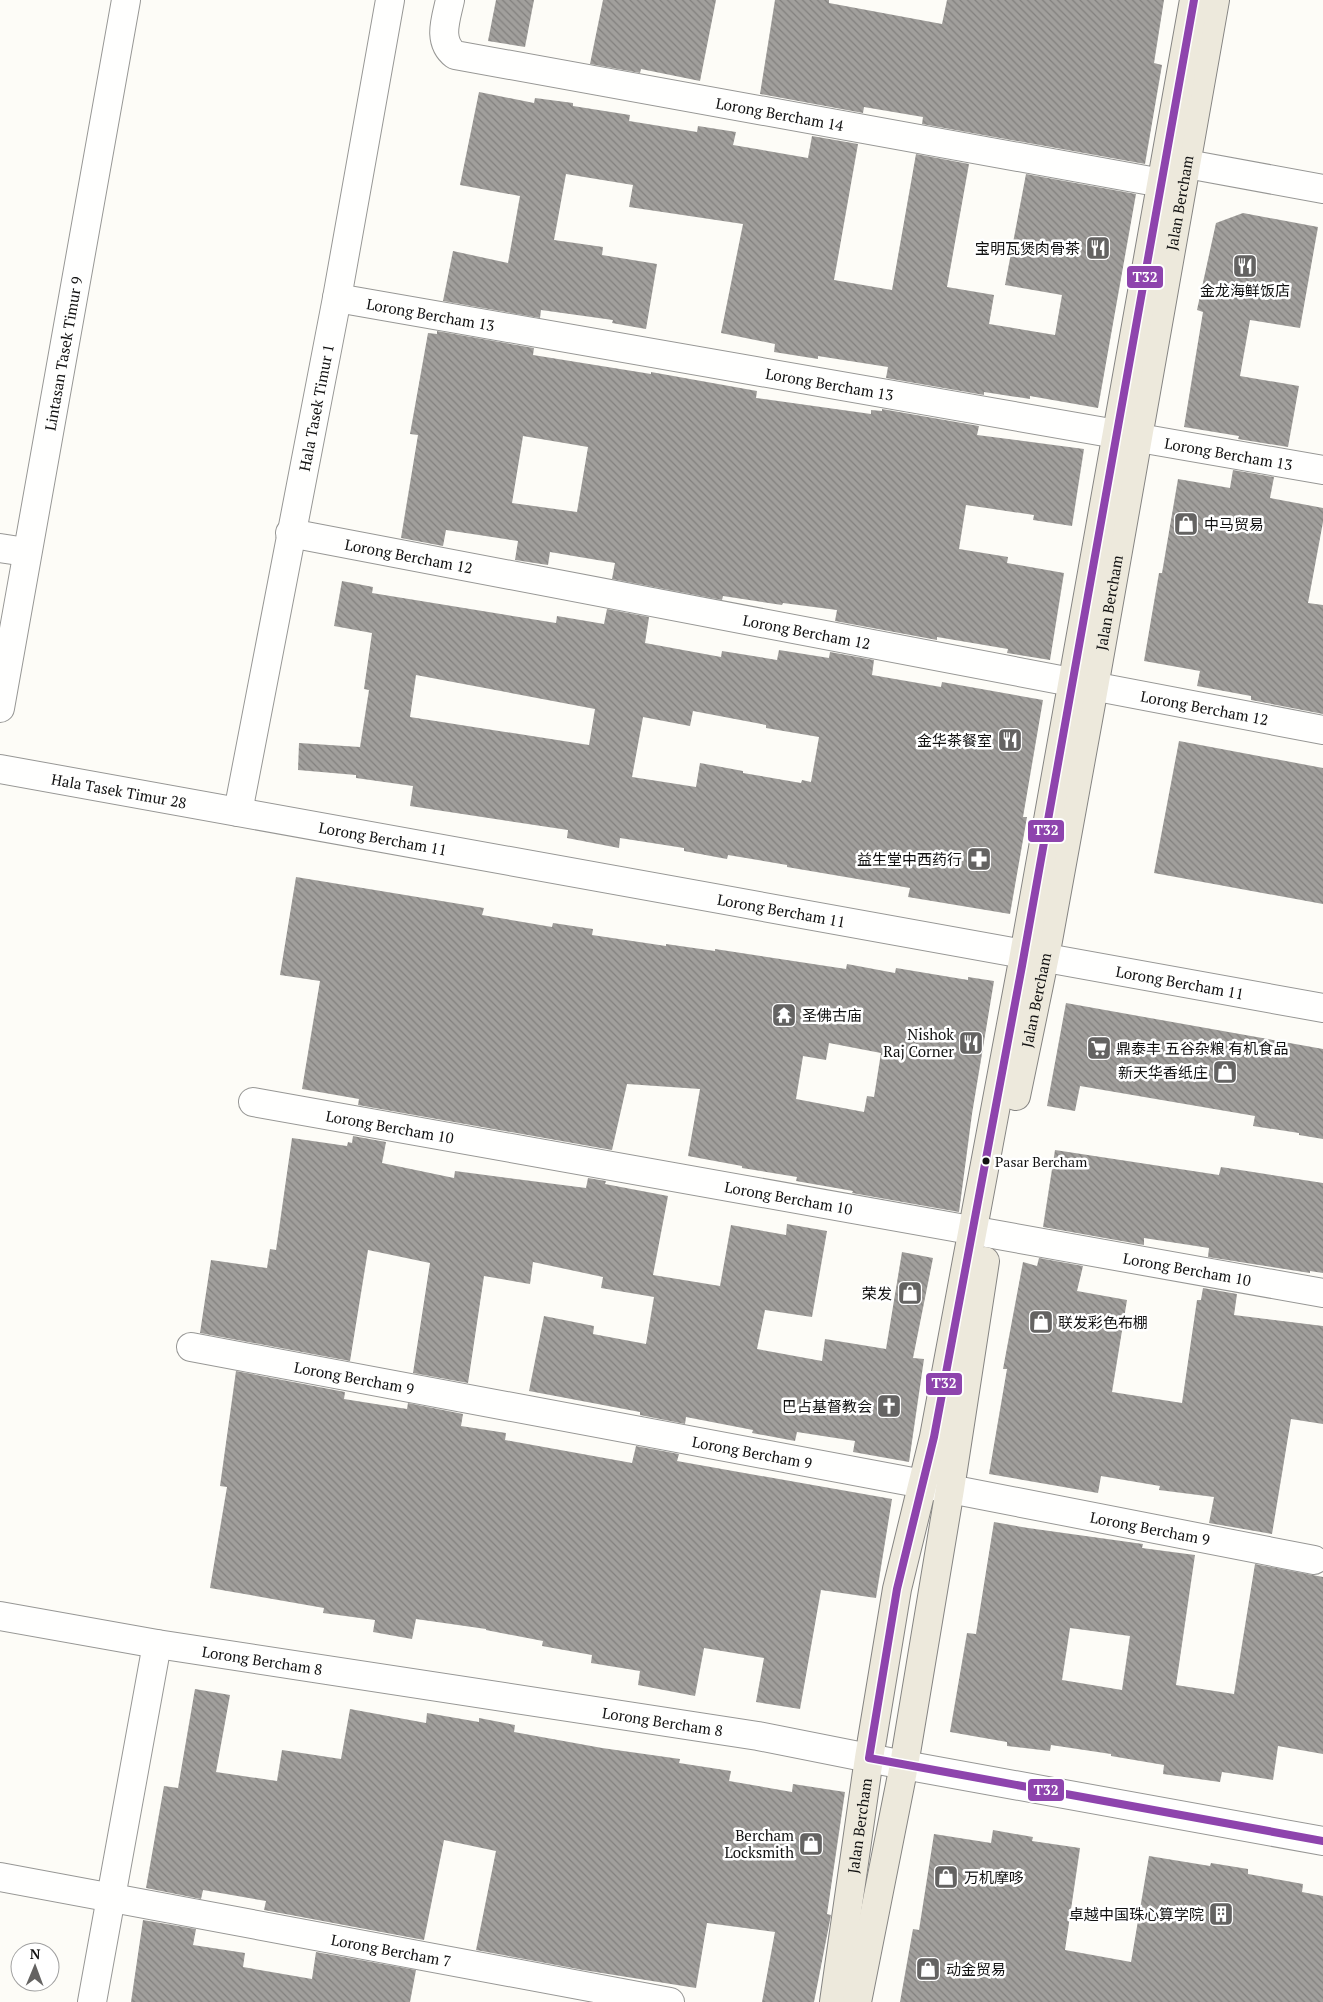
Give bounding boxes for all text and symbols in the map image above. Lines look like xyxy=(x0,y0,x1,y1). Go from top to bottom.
street label: Lorong Bercham 14 xyxy=(714,92,845,135)
street label: Jalan Bercham xyxy=(1161,154,1197,252)
restaurant icon: 宝明瓦煲肉骨茶 xyxy=(1085,235,1111,261)
place label: 宝明瓦煲肉骨茶 xyxy=(975,238,1080,258)
restaurant icon: 金龙海鲜饭店 xyxy=(1232,253,1258,279)
line badge: T32 xyxy=(1126,265,1164,289)
text: T32 xyxy=(1132,267,1158,286)
street label: Lintasan Tasek Timur 9 xyxy=(40,275,87,432)
place label: 金龙海鲜饭店 xyxy=(1200,280,1290,300)
street label: Lorong Bercham 13 xyxy=(365,293,496,335)
street label: Hala Tasek Timur 1 xyxy=(294,342,338,473)
street label: Lorong Bercham 13 xyxy=(764,363,895,405)
street label: Lorong Bercham 13 xyxy=(1163,433,1294,475)
shop icon: 中马贸易 xyxy=(1173,511,1199,537)
place label: 中马贸易 xyxy=(1204,514,1264,534)
street label: Lorong Bercham 12 xyxy=(343,534,474,578)
street label: Jalan Bercham xyxy=(1091,554,1127,652)
street label: Lorong Bercham 12 xyxy=(741,610,872,654)
street label: Lorong Bercham 12 xyxy=(1139,685,1270,729)
restaurant icon: 金华茶餐室 xyxy=(997,727,1023,753)
place label: 金华茶餐室 xyxy=(917,730,992,750)
street label: Hala Tasek Timur 28 xyxy=(50,768,188,813)
street label: Lorong Bercham 11 xyxy=(317,817,448,860)
line badge: T32 xyxy=(1027,819,1065,843)
text: T32 xyxy=(1033,820,1059,839)
pharmacy icon: 益生堂中西药行 xyxy=(966,846,992,872)
place label: 益生堂中西药行 xyxy=(857,849,962,869)
street label: Lorong Bercham 11 xyxy=(716,889,847,932)
street label: Jalan Bercham xyxy=(1016,951,1055,1049)
street label: Lorong Bercham 11 xyxy=(1114,961,1245,1004)
temple icon: 圣佛古庙 xyxy=(771,1002,797,1028)
place label: 圣佛古庙 xyxy=(802,1005,862,1025)
place label: Nishok Raj Corner xyxy=(883,1024,954,1061)
restaurant icon: Nishok Raj Corner xyxy=(958,1030,984,1056)
supermarket icon: 鼎泰丰 五谷杂粮 有机食品 xyxy=(1086,1035,1112,1061)
place label: 鼎泰丰 五谷杂粮 有机食品 xyxy=(1116,1038,1288,1058)
shop icon: 新天华香纸庄 xyxy=(1212,1059,1238,1085)
place label: 新天华香纸庄 xyxy=(1118,1062,1208,1082)
street label: Lorong Bercham 10 xyxy=(324,1105,455,1148)
place label: Pasar Bercham xyxy=(995,1152,1087,1171)
marker: Pasar Bercham xyxy=(981,1156,991,1166)
street label: Lorong Bercham 10 xyxy=(723,1176,854,1219)
street label: Lorong Bercham 10 xyxy=(1122,1248,1253,1290)
shop icon: 荣发 xyxy=(897,1280,923,1306)
place label: 荣发 xyxy=(862,1283,892,1303)
shop icon: 联发彩色布棚 xyxy=(1028,1309,1054,1335)
place label: 联发彩色布棚 xyxy=(1058,1312,1148,1332)
street label: Lorong Bercham 9 xyxy=(293,1357,416,1399)
line badge: T32 xyxy=(925,1372,963,1396)
text: T32 xyxy=(931,1373,957,1392)
church icon: 巴占基督教会 xyxy=(876,1393,902,1419)
place label: 巴占基督教会 xyxy=(782,1396,872,1416)
street label: Lorong Bercham 9 xyxy=(691,1431,814,1473)
street label: Lorong Bercham 9 xyxy=(1088,1507,1212,1549)
street label: Lorong Bercham 8 xyxy=(201,1641,324,1679)
street label: Lorong Bercham 8 xyxy=(601,1702,724,1740)
street label: Jalan Bercham xyxy=(843,1777,876,1875)
line badge: T32 xyxy=(1027,1778,1065,1802)
text: T32 xyxy=(1033,1780,1059,1799)
place label: Bercham Locksmith xyxy=(724,1825,794,1862)
shop icon: Bercham Locksmith xyxy=(798,1831,824,1857)
shop icon: 万机摩哆 xyxy=(933,1864,959,1890)
place label: 万机摩哆 xyxy=(964,1867,1024,1887)
building icon: 卓越中国珠心算学院 xyxy=(1208,1901,1234,1927)
place label: 卓越中国珠心算学院 xyxy=(1069,1904,1204,1924)
street label: Lorong Bercham 7 xyxy=(330,1929,453,1971)
north arrow xyxy=(10,1942,60,1992)
text: N xyxy=(30,1944,41,1963)
shop icon: 动金贸易 xyxy=(915,1956,941,1982)
place label: 动金贸易 xyxy=(946,1959,1006,1979)

